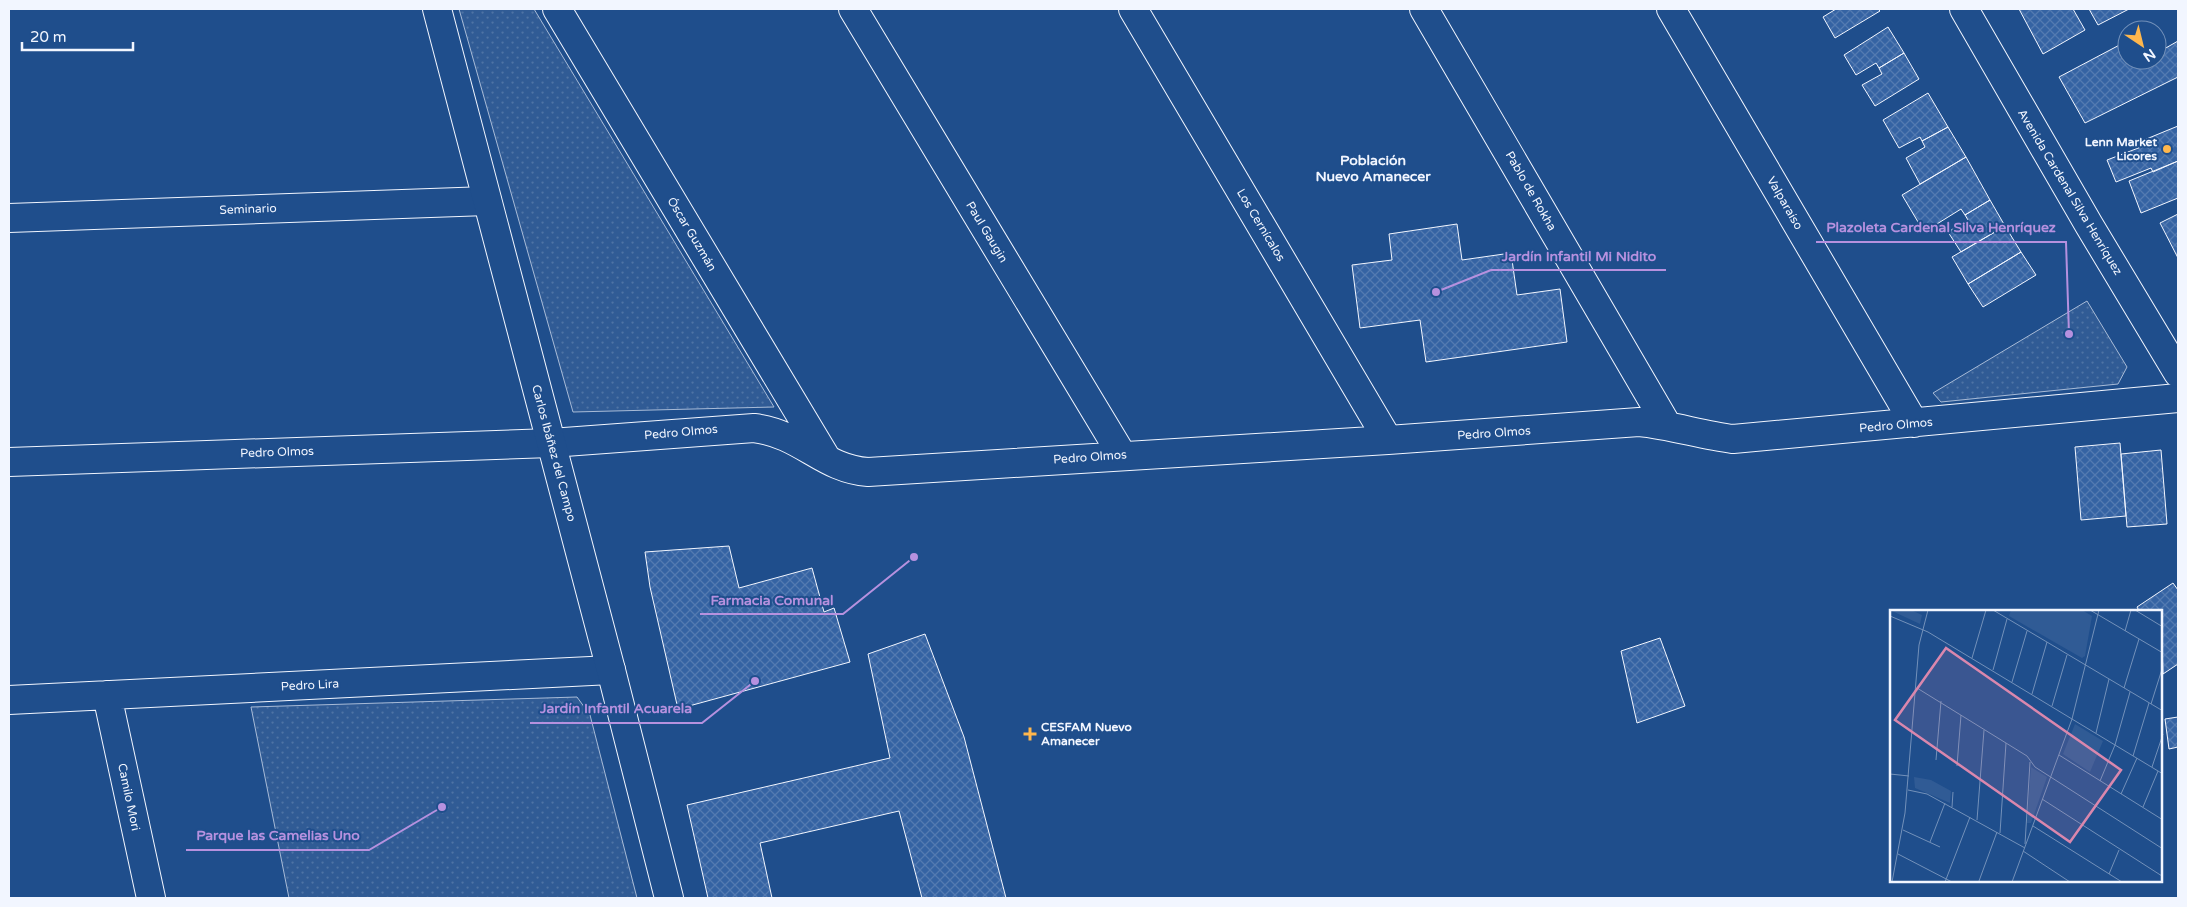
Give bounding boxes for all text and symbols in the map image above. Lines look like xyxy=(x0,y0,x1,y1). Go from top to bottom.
scale bar xyxy=(22,20,134,52)
north arrow xyxy=(2117,20,2167,70)
text: 20 m xyxy=(30,28,67,46)
text: N xyxy=(2140,45,2159,65)
street label: Avenida Cardenal Silva Henríquez xyxy=(2015,107,2125,277)
place label: Lenn Market Licores xyxy=(2085,135,2157,163)
marker: Lenn Market Licores xyxy=(2161,143,2173,155)
street label: Pablo de Rokha xyxy=(1503,149,1559,233)
district label: Población Nuevo Amanecer xyxy=(1315,152,1431,185)
street label: Valparaíso xyxy=(1764,174,1806,232)
street label: Los Cernícalos xyxy=(1234,186,1288,264)
street label: Óscar Guzmán xyxy=(664,195,720,273)
street label: Paul Gaugin xyxy=(963,199,1011,265)
street label: Seminario xyxy=(219,201,277,217)
callout: Plazoleta Cardenal Silva Henríquez xyxy=(1816,213,2066,242)
text: Plazoleta Cardenal Silva Henríquez xyxy=(1826,219,2056,236)
callout: Jardín Infantil Mi Nidito xyxy=(1491,241,1666,270)
text: Jardín Infantil Mi Nidito xyxy=(1501,248,1657,265)
street label: Carlos Ibáñez del Campo xyxy=(529,383,579,523)
street label: Pedro Olmos xyxy=(1859,415,1934,435)
street label: Pedro Olmos xyxy=(644,422,719,442)
street label: Pedro Olmos xyxy=(1457,423,1532,443)
street label: Pedro Olmos xyxy=(240,444,314,460)
street label: Pedro Olmos xyxy=(1053,447,1128,467)
callout: Farmacia Comunal xyxy=(700,585,843,614)
text: Farmacia Comunal xyxy=(710,592,834,609)
inset map xyxy=(1890,610,2162,882)
street label: Pedro Lira xyxy=(281,676,339,694)
callout: Jardín Infantil Acuarela xyxy=(530,694,702,723)
text: Jardín Infantil Acuarela xyxy=(539,700,692,717)
place label: CESFAM Nuevo Amanecer xyxy=(1041,720,1132,748)
marker: CESFAM Nuevo Amanecer xyxy=(1023,727,1037,741)
street label: Camilo Mori xyxy=(115,762,143,832)
callout: Parque las Camelias Uno xyxy=(186,821,369,850)
text: Parque las Camelias Uno xyxy=(196,827,360,844)

